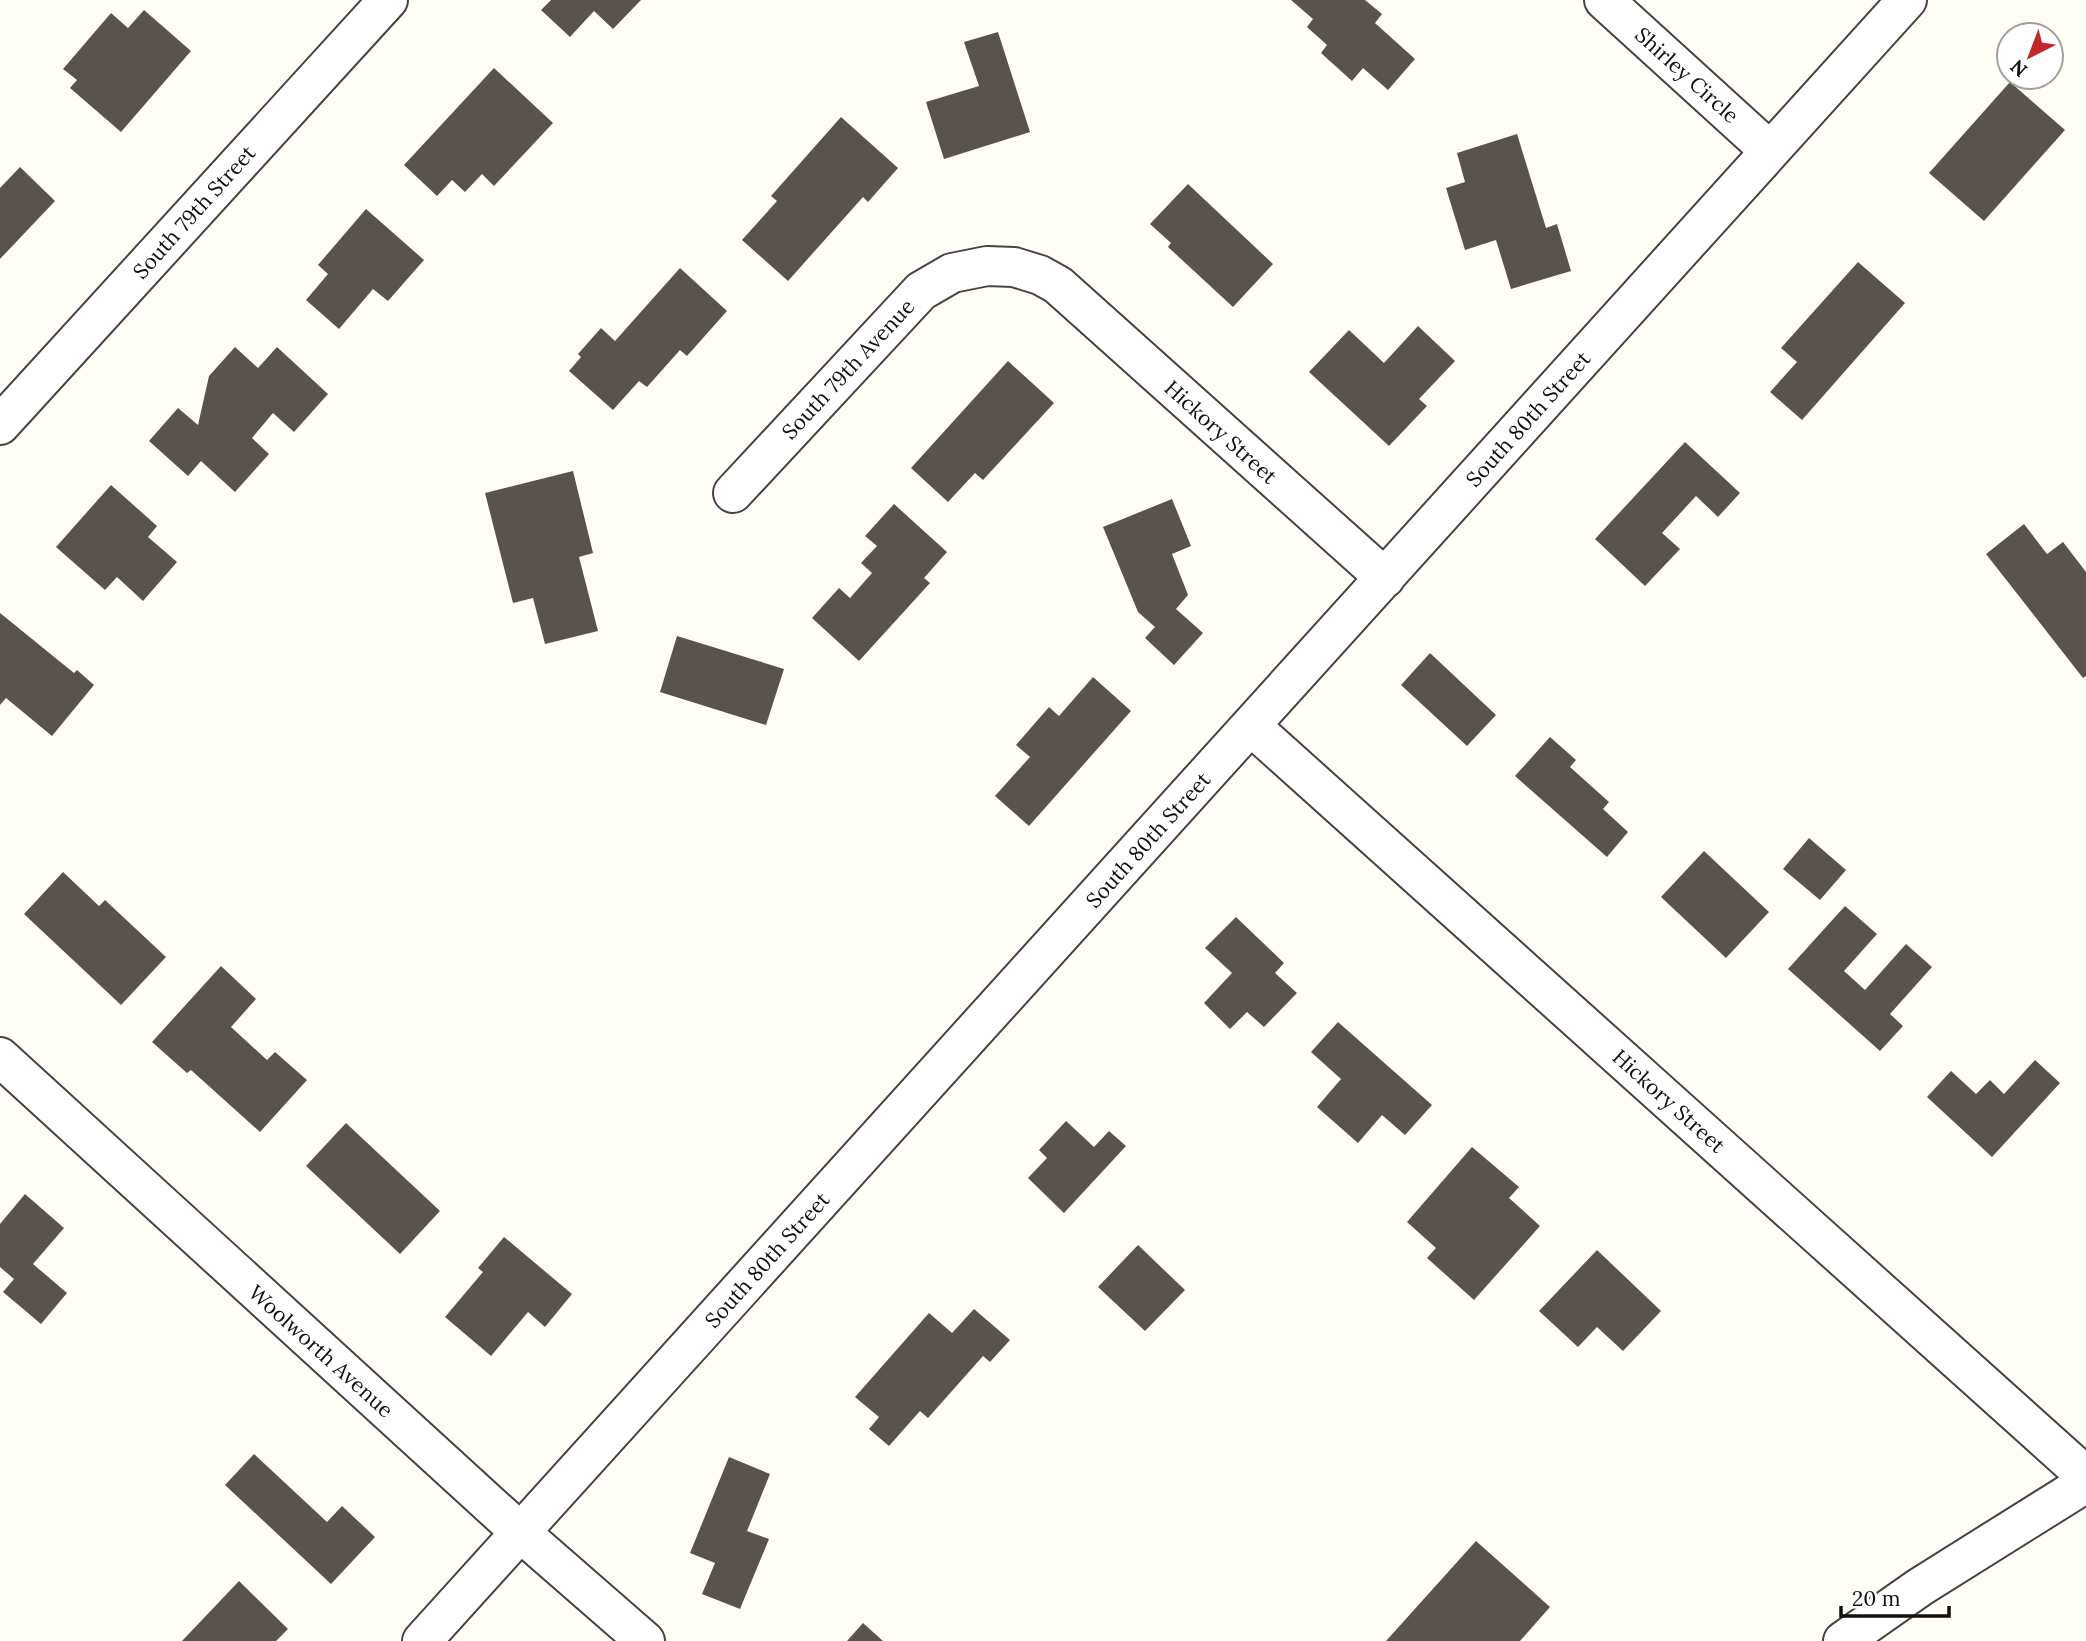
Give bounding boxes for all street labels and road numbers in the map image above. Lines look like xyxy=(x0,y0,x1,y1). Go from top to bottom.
street label: Shirley Circle xyxy=(1629,21,1745,129)
street label: South 79th Street xyxy=(127,139,262,284)
street label: South 79th Avenue xyxy=(776,293,920,445)
street label: South 80th Street xyxy=(1460,345,1597,493)
street label: Hickory Street xyxy=(1159,374,1284,490)
street label: South 80th Street xyxy=(1080,766,1217,914)
street label: Hickory Street xyxy=(1607,1043,1732,1159)
street label: South 80th Street xyxy=(699,1186,836,1334)
street label: Woolworth Avenue xyxy=(243,1279,399,1423)

